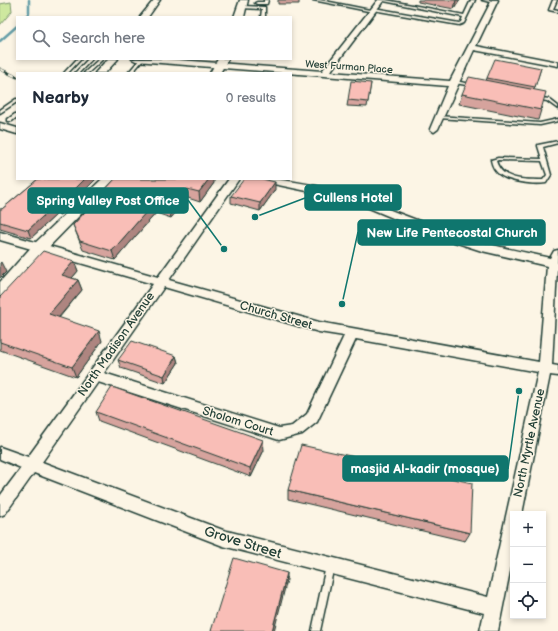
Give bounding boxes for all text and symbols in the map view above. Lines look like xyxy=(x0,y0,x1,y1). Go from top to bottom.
search box xyxy=(16,16,292,60)
icon: search xyxy=(30,27,52,49)
text: Search here xyxy=(62,29,145,48)
street label: West Furman Place xyxy=(305,58,393,76)
text: Nearby xyxy=(32,88,89,108)
text: 0 results xyxy=(226,90,276,106)
callout: Cullens Hotel xyxy=(305,185,401,210)
callout: Spring Valley Post Office xyxy=(28,188,188,213)
text: Cullens Hotel xyxy=(313,190,393,206)
text: Spring Valley Post Office xyxy=(36,193,180,209)
callout: New Life Pentecostal Church xyxy=(358,220,545,245)
text: New Life Pentecostal Church xyxy=(366,225,538,241)
street label: North Madison Avenue xyxy=(75,289,158,399)
street label: Church Street xyxy=(238,298,314,333)
street label: North Myrtle Avenue xyxy=(511,387,548,499)
street label: Sholom Court xyxy=(201,404,275,439)
callout: masjid Al-kadir (mosque) xyxy=(343,456,508,481)
text: masjid Al-kadir (mosque) xyxy=(350,461,500,477)
map controls xyxy=(510,511,546,619)
button: + xyxy=(510,511,546,547)
street label: Grove Street xyxy=(202,523,284,562)
button: − xyxy=(510,547,546,583)
button: locate xyxy=(510,583,546,619)

